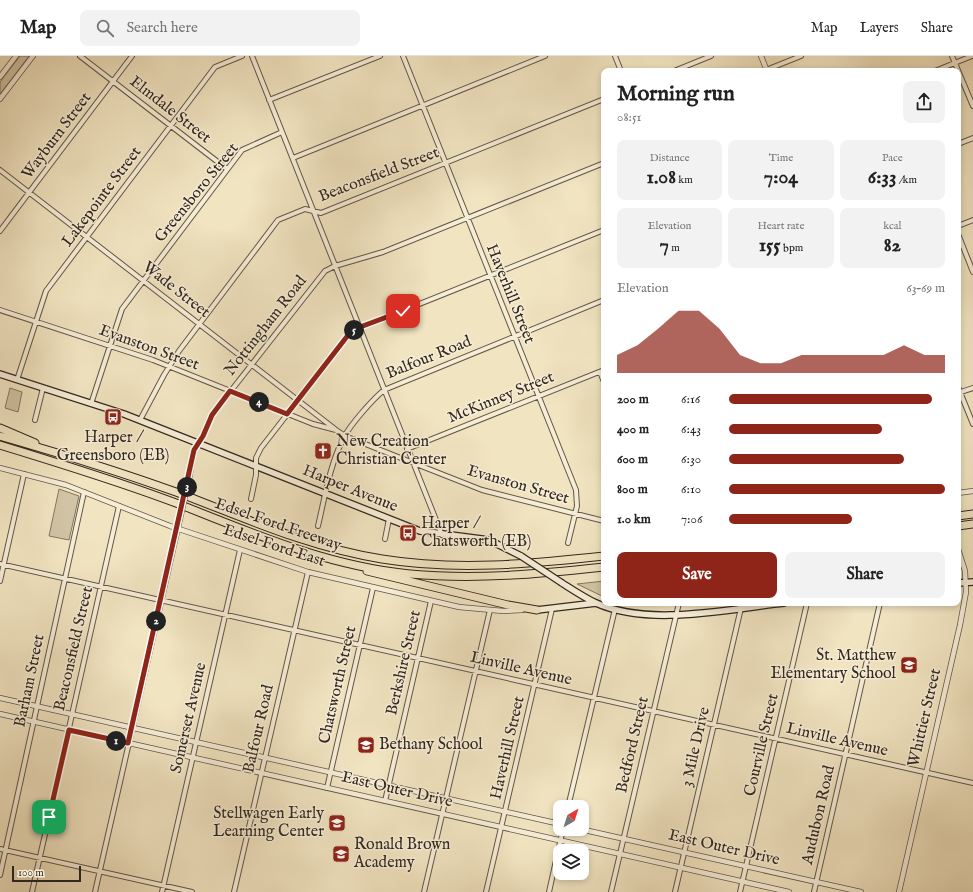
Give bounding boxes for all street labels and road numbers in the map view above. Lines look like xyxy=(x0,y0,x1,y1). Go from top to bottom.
street label: Elmdale Street xyxy=(125,72,215,148)
street label: Wayburn Street xyxy=(18,88,96,183)
street label: Greensboro Street xyxy=(151,139,244,247)
street label: Lakepointe Street xyxy=(58,143,146,251)
street label: Beaconsfield Street xyxy=(316,143,442,207)
street label: Haverhill Street xyxy=(481,241,539,347)
street label: Wade Street xyxy=(138,257,214,323)
street label: Nottingham Road xyxy=(221,271,312,380)
street label: Evanston Street xyxy=(96,321,202,375)
street label: Balfour Road xyxy=(384,332,475,384)
street label: McKinney Street xyxy=(445,367,558,428)
street label: Harper Avenue xyxy=(300,461,400,517)
street label: Evanston Street xyxy=(465,461,572,509)
street label: Edsel Ford Freeway xyxy=(212,494,344,556)
street label: Edsel Ford East xyxy=(220,520,328,572)
street label: Beaconsfield Street xyxy=(50,584,98,713)
street label: Berkshire Street xyxy=(382,608,426,717)
street label: Chatsworth Street xyxy=(315,624,361,746)
street label: Barham Street xyxy=(10,632,50,729)
street label: Linville Avenue xyxy=(468,648,574,690)
street label: Somerset Avenue xyxy=(167,661,211,775)
street label: Whittier Street xyxy=(904,666,946,769)
street label: Balfour Road xyxy=(239,682,279,775)
street label: Courville Street xyxy=(740,691,784,798)
street label: Haverhill Street xyxy=(486,694,530,802)
street label: Bedford Street xyxy=(612,694,654,795)
street label: 3 Mile Drive xyxy=(677,705,715,789)
street label: Linville Avenue xyxy=(784,719,890,761)
street label: Audubon Road xyxy=(798,763,840,868)
street label: East Outer Drive xyxy=(339,767,455,813)
street label: East Outer Drive xyxy=(666,825,782,871)

